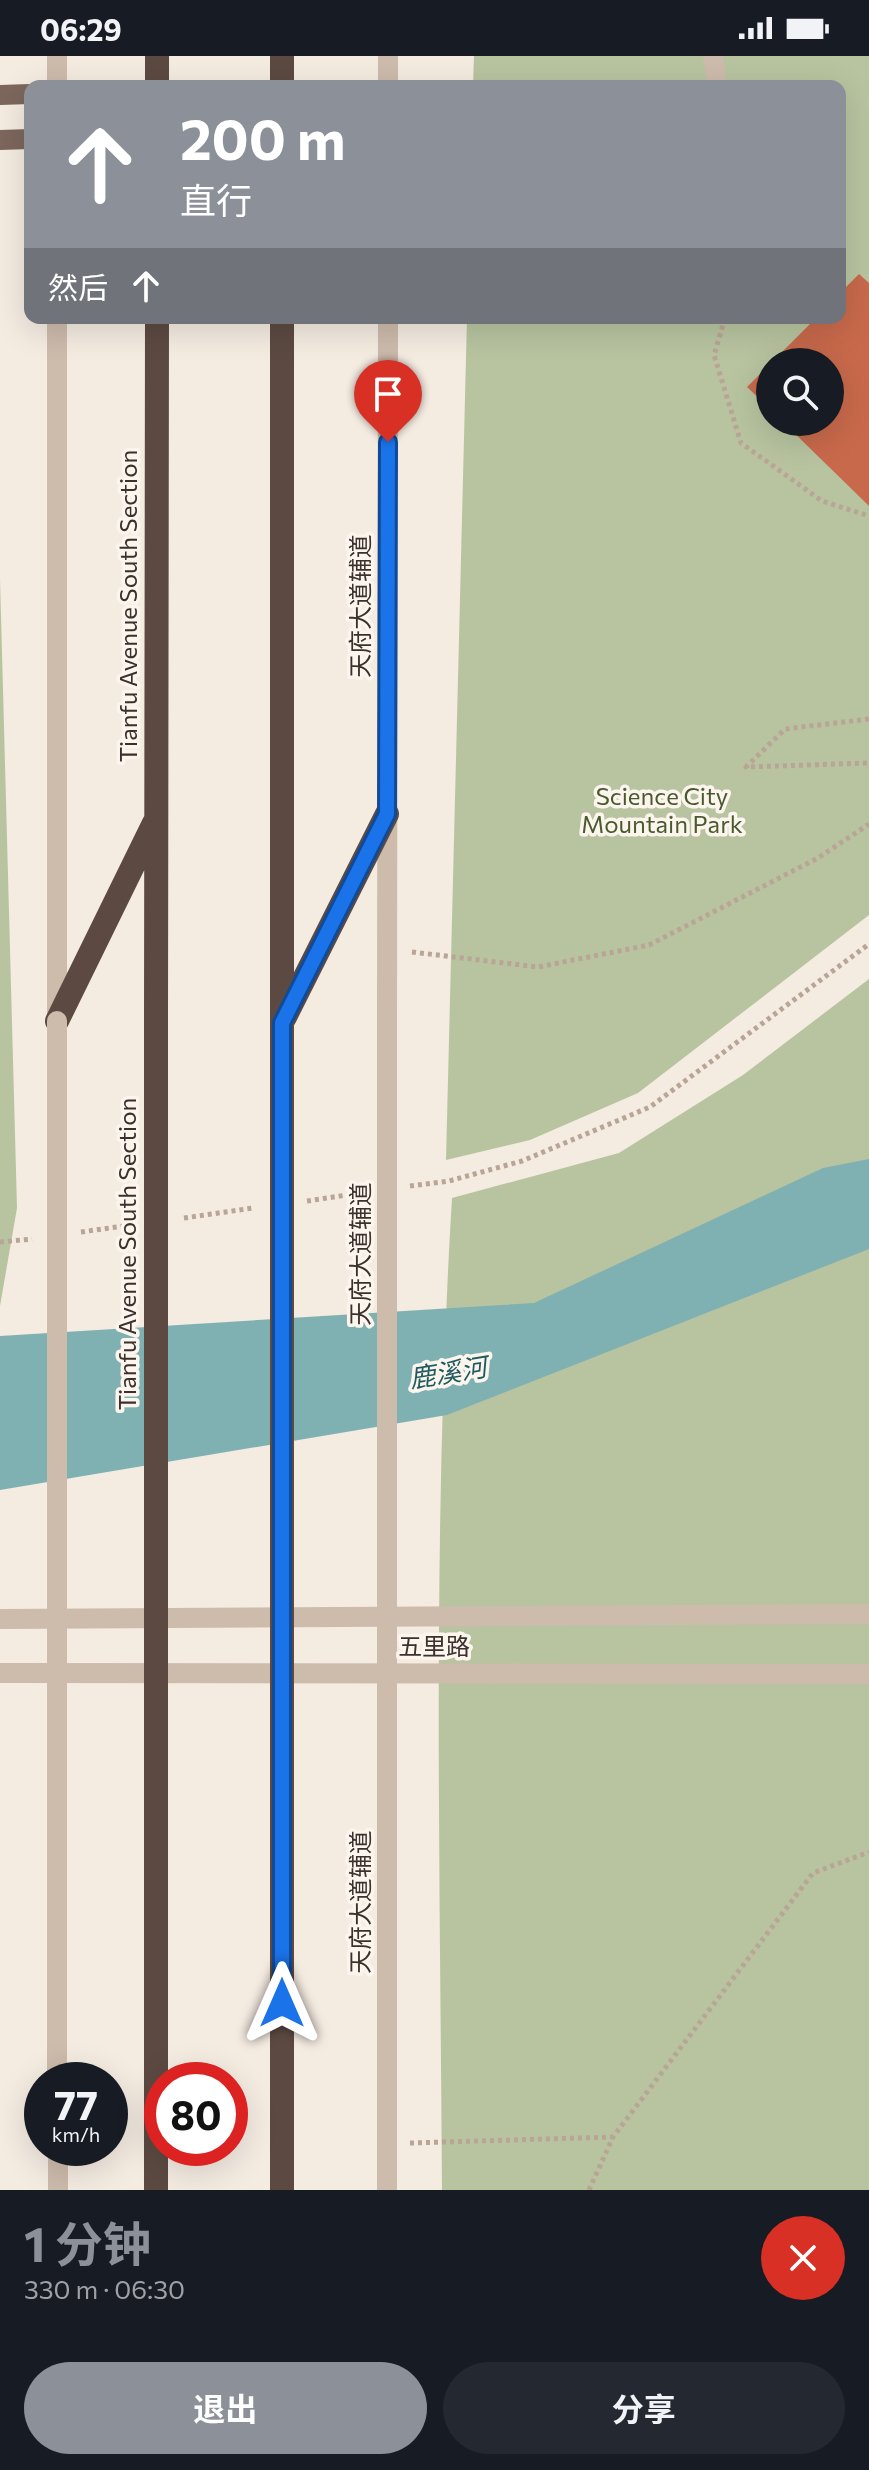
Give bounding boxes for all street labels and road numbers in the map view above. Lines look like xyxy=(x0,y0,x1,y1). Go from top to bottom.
street label: Tianfu Avenue South Section xyxy=(113,450,142,762)
street label: 天府大道辅道 xyxy=(345,534,374,678)
street label: Tianfu Avenue South Section xyxy=(112,1098,141,1410)
street label: 天府大道辅道 xyxy=(345,1182,374,1326)
street label: 五里路 xyxy=(398,1631,470,1660)
street label: 天府大道辅道 xyxy=(345,1830,374,1974)

